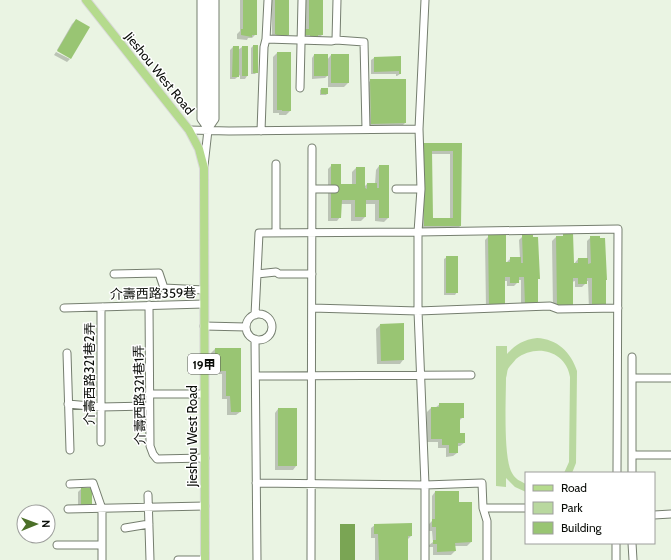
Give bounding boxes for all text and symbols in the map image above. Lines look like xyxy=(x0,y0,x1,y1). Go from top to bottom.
street label: Jieshou West Road xyxy=(121,28,198,117)
street label: 介壽西路359巷 xyxy=(110,284,196,302)
street label: 介壽西路321巷2弄 xyxy=(81,323,97,425)
street label: 介壽西路321巷1弄 xyxy=(130,345,148,445)
road number: 19甲 xyxy=(188,354,220,374)
street label: Jieshou West Road xyxy=(184,385,200,488)
legend xyxy=(525,472,655,544)
text: Road xyxy=(561,480,587,495)
text: Park xyxy=(561,500,583,515)
north arrow xyxy=(16,504,56,544)
text: N xyxy=(39,520,53,528)
text: Building xyxy=(561,520,603,535)

